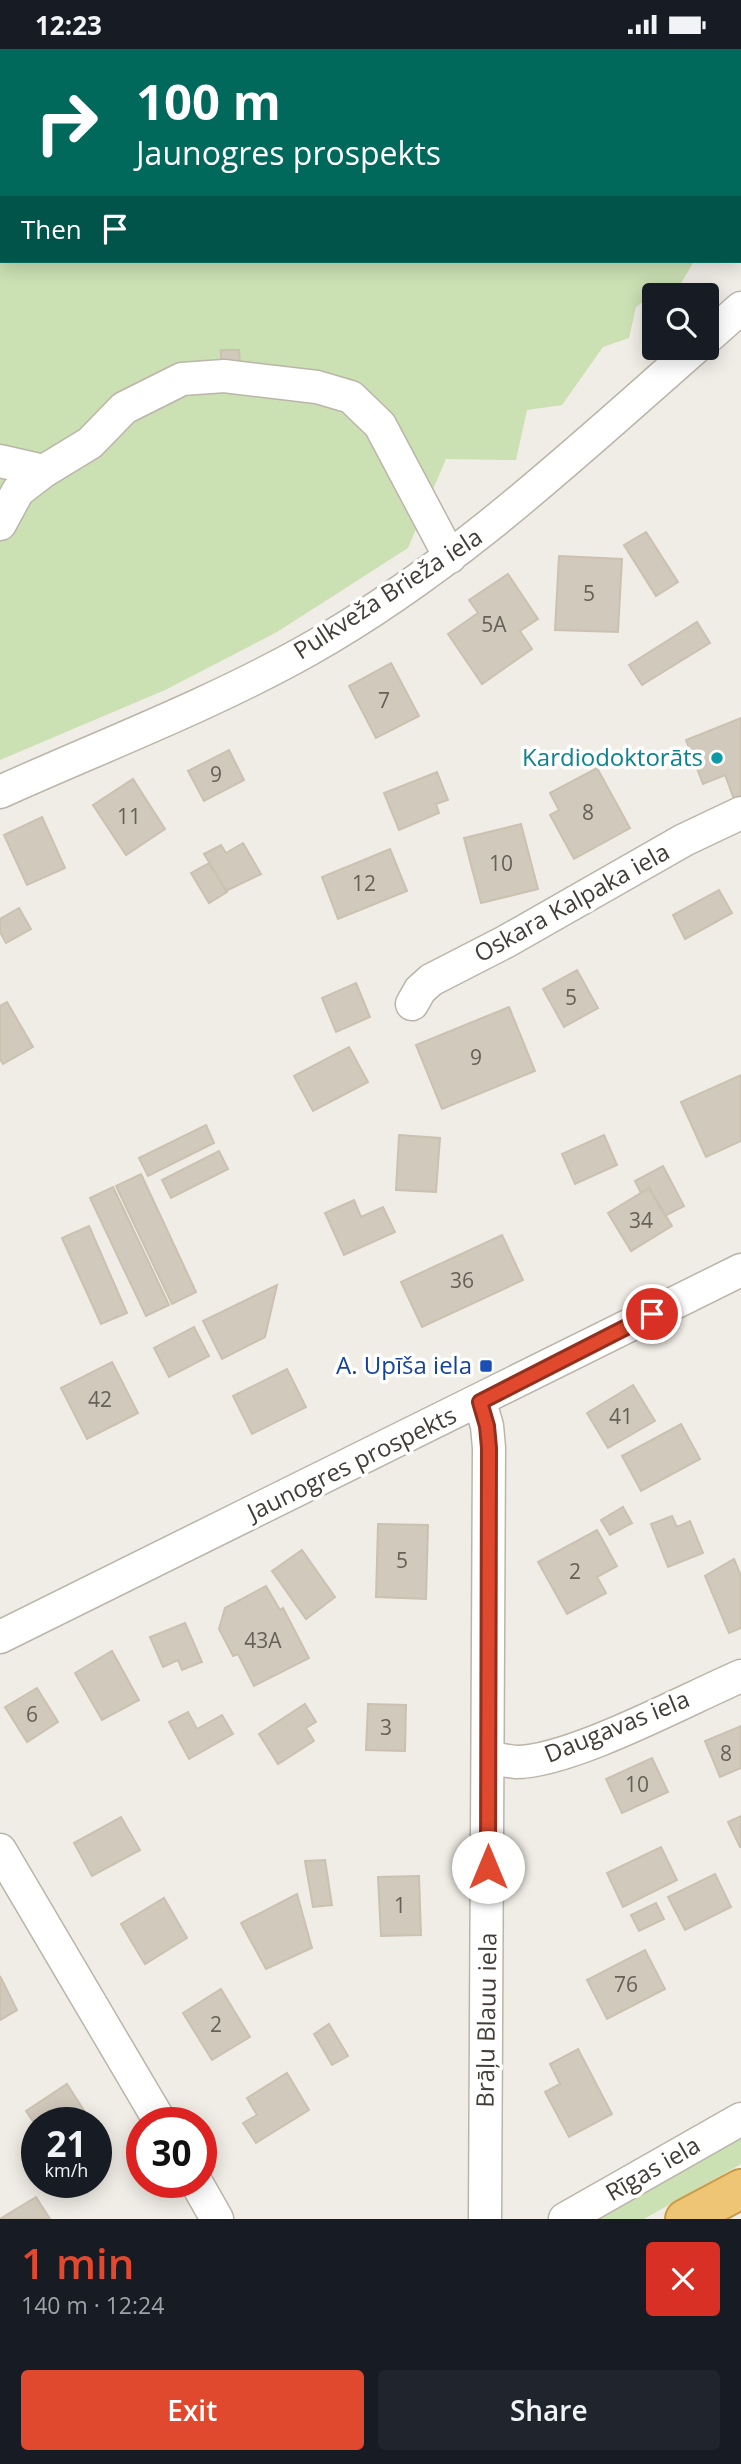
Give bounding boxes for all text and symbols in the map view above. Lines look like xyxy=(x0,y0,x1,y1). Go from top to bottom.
text: 12:23 xyxy=(35,7,102,43)
text: 100 m xyxy=(136,68,281,134)
icon: right xyxy=(21,77,112,168)
text: Jaunogres prospekts xyxy=(136,131,441,174)
icon: arrive xyxy=(96,210,134,248)
text: Then xyxy=(21,211,82,247)
map controls xyxy=(642,283,719,360)
button: search xyxy=(642,283,719,360)
street label: Pulkveža Brieža iela xyxy=(286,519,488,666)
house number: 5 xyxy=(583,579,595,607)
house number: 5A xyxy=(481,610,507,638)
house number: 7 xyxy=(378,686,390,714)
place label: Kardiodoktorāts xyxy=(522,740,703,773)
marker: Kardiodoktorāts xyxy=(709,750,725,766)
house number: 9 xyxy=(210,760,222,788)
house number: 8 xyxy=(582,798,594,826)
house number: 11 xyxy=(117,802,141,830)
street label: Oskara Kalpaka iela xyxy=(468,834,675,969)
house number: 10 xyxy=(489,849,513,877)
house number: 12 xyxy=(352,869,376,897)
house number: 5 xyxy=(565,983,577,1011)
house number: 9 xyxy=(470,1043,482,1071)
house number: 34 xyxy=(629,1206,653,1234)
house number: 36 xyxy=(450,1266,474,1294)
pin xyxy=(622,1284,682,1344)
icon: arrive xyxy=(633,1295,671,1333)
place label: A. Upīša iela xyxy=(336,1348,472,1381)
marker: A. Upīša iela xyxy=(478,1358,494,1374)
house number: 42 xyxy=(88,1385,112,1413)
street label: Jaunogres prospekts xyxy=(239,1398,461,1529)
house number: 41 xyxy=(609,1402,633,1430)
house number: 5 xyxy=(396,1546,408,1574)
house number: 2 xyxy=(569,1557,581,1585)
house number: 43A xyxy=(244,1626,282,1654)
street label: Daugavas iela xyxy=(539,1682,694,1770)
house number: 6 xyxy=(26,1700,38,1728)
house number: 3 xyxy=(380,1713,392,1741)
house number: 8 xyxy=(720,1739,732,1767)
house number: 10 xyxy=(625,1770,649,1798)
position arrow xyxy=(451,1830,525,1904)
house number: 1 xyxy=(394,1891,406,1919)
street label: Brāļu Blauu iela xyxy=(467,1932,504,2108)
house number: 76 xyxy=(614,1970,638,1998)
house number: 2 xyxy=(210,2010,222,2038)
speed limit sign: 30 xyxy=(126,2107,217,2198)
text: 21 xyxy=(46,2120,87,2167)
street label: Rīgas iela xyxy=(599,2127,705,2208)
text: km/h xyxy=(45,2158,88,2182)
text: 1 min xyxy=(21,2234,134,2291)
button: close xyxy=(646,2242,720,2316)
text: 140 m · 12:24 xyxy=(21,2289,164,2321)
button: Exit xyxy=(21,2370,364,2450)
button: Share xyxy=(378,2370,720,2450)

